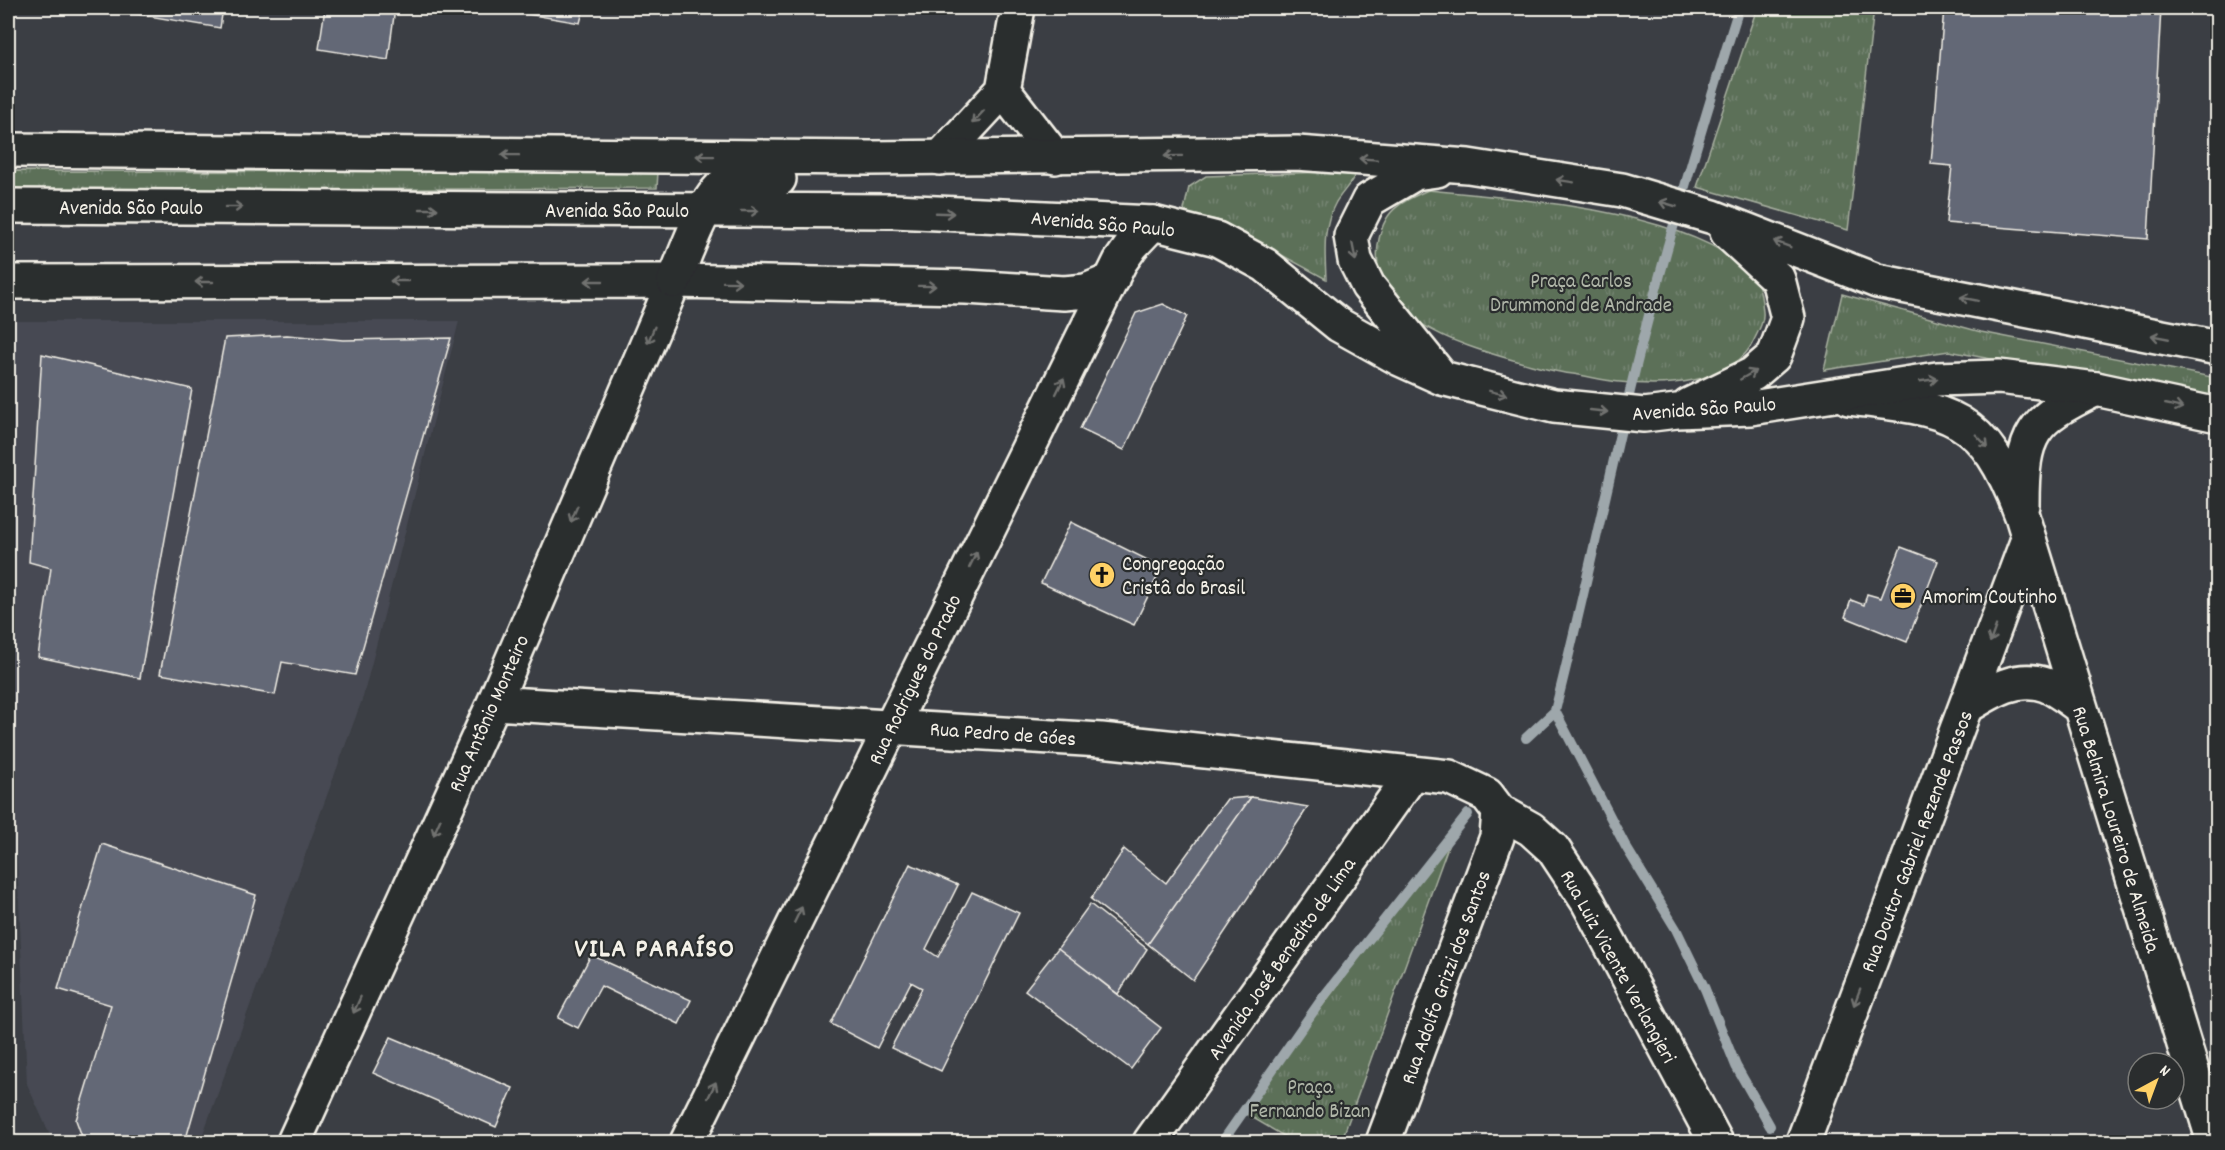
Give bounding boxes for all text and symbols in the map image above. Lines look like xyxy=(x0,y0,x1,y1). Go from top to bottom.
one-way arrow xyxy=(971,110,985,125)
one-way arrow xyxy=(501,149,521,160)
one-way arrow xyxy=(696,150,716,162)
one-way arrow xyxy=(1164,150,1184,161)
one-way arrow xyxy=(1359,153,1379,164)
one-way arrow xyxy=(1555,176,1575,187)
street label: Avenida São Paulo xyxy=(59,195,203,225)
street label: Avenida São Paulo xyxy=(545,198,689,228)
one-way arrow xyxy=(1659,198,1678,209)
one-way arrow xyxy=(223,201,243,213)
one-way arrow xyxy=(418,203,438,215)
one-way arrow xyxy=(739,205,759,217)
street label: Avenida São Paulo xyxy=(1030,205,1176,247)
one-way arrow xyxy=(934,208,954,219)
one-way arrow xyxy=(1774,238,1792,249)
one-way arrow xyxy=(1349,242,1360,261)
park label: Praça Carlos Drummond de Andrade xyxy=(1490,268,1672,322)
one-way arrow xyxy=(585,275,605,287)
one-way arrow xyxy=(195,276,215,288)
one-way arrow xyxy=(390,276,410,287)
one-way arrow xyxy=(722,276,742,288)
one-way arrow xyxy=(917,280,937,292)
one-way arrow xyxy=(1960,293,1979,304)
one-way arrow xyxy=(645,325,656,343)
one-way arrow xyxy=(2151,331,2170,342)
one-way arrow xyxy=(1739,369,1756,381)
one-way arrow xyxy=(1918,375,1938,386)
one-way arrow xyxy=(1054,377,1066,395)
one-way arrow xyxy=(1488,387,1507,399)
street label: Avenida São Paulo xyxy=(1631,391,1777,431)
one-way arrow xyxy=(2164,400,2183,412)
one-way arrow xyxy=(1588,406,1608,417)
one-way arrow xyxy=(1975,433,1989,448)
one-way arrow xyxy=(568,505,579,523)
place label: Congregação Cristâ do Brasil xyxy=(1122,551,1245,605)
one-way arrow xyxy=(968,552,980,570)
church icon: Congregação Cristâ do Brasil xyxy=(1087,560,1117,590)
office icon: Amorim Coutinho xyxy=(1888,581,1918,611)
place label: Amorim Coutinho xyxy=(1922,584,2057,614)
street label: Rua Rodrigues do Prado xyxy=(862,590,971,771)
one-way arrow xyxy=(1987,624,1998,642)
street label: Rua Antônio Monteiro xyxy=(443,631,539,798)
street label: Rua Belmira Loureiro de Almeida xyxy=(2062,703,2166,958)
street label: Rua Doutor Gabriel Rezende Passos xyxy=(1855,707,1983,978)
street label: Rua Pedro de Góes xyxy=(929,716,1077,756)
one-way arrow xyxy=(431,818,443,836)
street label: Avenida José Benedito de Lima xyxy=(1202,851,1366,1067)
street label: Rua Luiz Vicente Verlangieri xyxy=(1551,865,1682,1070)
street label: Rua Adolfo Grizzi dos Santos xyxy=(1395,867,1500,1089)
one-way arrow xyxy=(793,906,805,924)
district label: VILA PARAÍSO xyxy=(574,931,736,970)
one-way arrow xyxy=(1851,988,1862,1006)
one-way arrow xyxy=(351,995,362,1013)
north arrow xyxy=(2126,1051,2186,1111)
text: N xyxy=(2154,1060,2175,1083)
park label: Praça Fernando Bizan xyxy=(1250,1074,1370,1128)
one-way arrow xyxy=(707,1081,719,1099)

